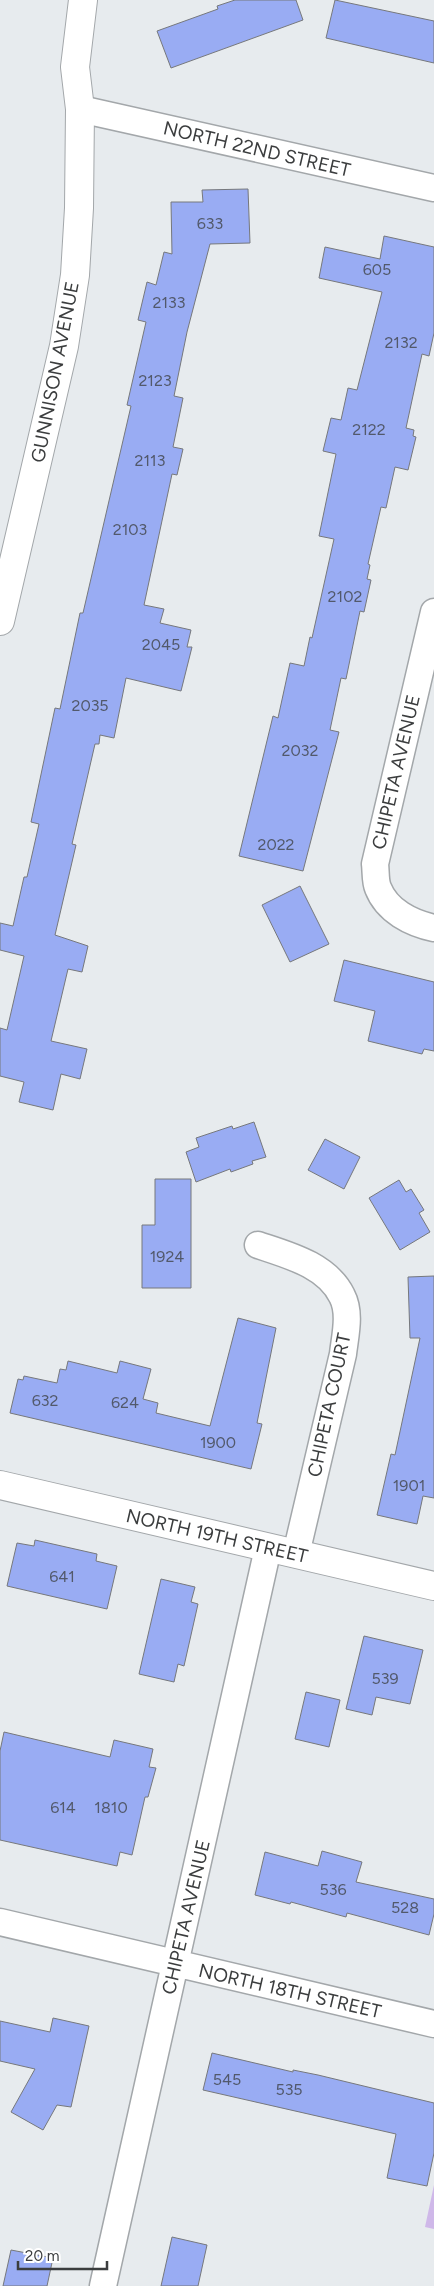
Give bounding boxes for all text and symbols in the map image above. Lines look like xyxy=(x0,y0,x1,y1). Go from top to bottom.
street label: NORTH 22ND STREET xyxy=(161,116,353,182)
house number: 633 xyxy=(197,214,223,233)
house number: 605 xyxy=(363,260,391,279)
street label: GUNNISON AVENUE xyxy=(26,279,84,465)
house number: 2133 xyxy=(153,293,185,312)
house number: 2132 xyxy=(384,333,418,352)
house number: 2123 xyxy=(138,371,172,390)
house number: 2122 xyxy=(352,420,386,439)
house number: 2113 xyxy=(135,451,165,470)
house number: 2103 xyxy=(113,520,147,539)
house number: 2102 xyxy=(328,587,362,606)
house number: 2045 xyxy=(142,635,180,654)
street label: CHIPETA AVENUE xyxy=(367,692,425,852)
house number: 2035 xyxy=(71,696,109,715)
house number: 2032 xyxy=(282,741,318,760)
house number: 2022 xyxy=(257,835,295,854)
house number: 1924 xyxy=(150,1247,184,1266)
street label: CHIPETA COURT xyxy=(303,1331,356,1479)
house number: 632 xyxy=(32,1391,58,1410)
house number: 624 xyxy=(111,1393,139,1412)
house number: 1900 xyxy=(200,1433,236,1452)
house number: 1901 xyxy=(393,1476,425,1495)
street label: NORTH 19TH STREET xyxy=(124,1504,311,1568)
house number: 641 xyxy=(49,1567,75,1586)
house number: 539 xyxy=(372,1669,398,1688)
house number: 614 xyxy=(50,1798,76,1817)
house number: 1810 xyxy=(94,1798,128,1817)
street label: CHIPETA AVENUE xyxy=(157,1837,215,1997)
house number: 536 xyxy=(320,1880,346,1899)
house number: 528 xyxy=(391,1898,419,1917)
street label: NORTH 18TH STREET xyxy=(196,1959,384,2023)
house number: 545 xyxy=(213,2070,241,2089)
house number: 535 xyxy=(275,2080,303,2099)
scale bar xyxy=(18,2238,106,2270)
text: 20 m xyxy=(25,2247,59,2265)

